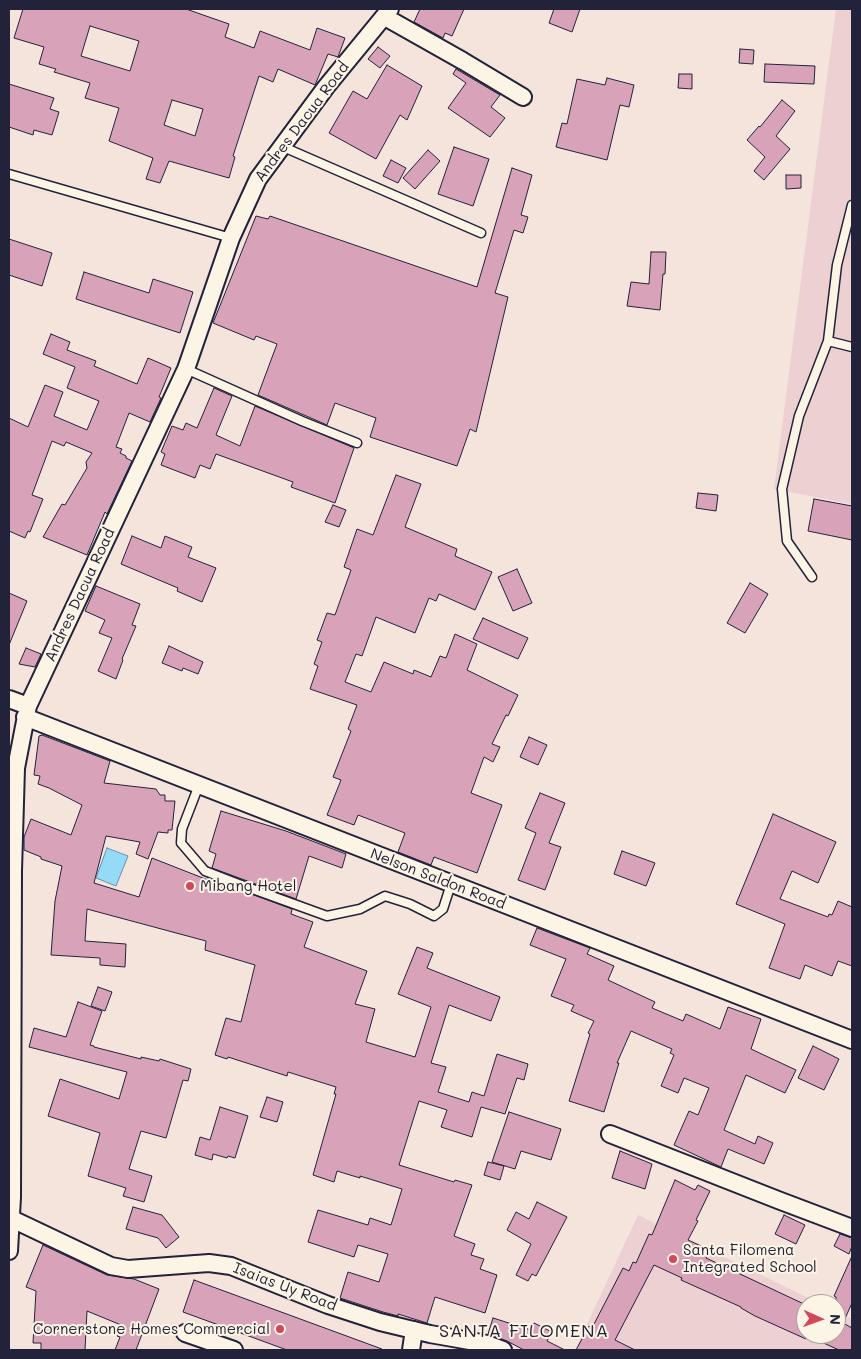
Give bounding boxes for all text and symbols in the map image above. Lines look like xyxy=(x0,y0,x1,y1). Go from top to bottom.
street label: Andres Dacua Road xyxy=(251,59,353,185)
street label: Andres Dacua Road xyxy=(41,525,119,665)
street label: Nelson Saldon Road xyxy=(368,845,508,913)
place label: Mibang Hotel xyxy=(200,877,296,895)
marker: Mibang Hotel xyxy=(184,880,196,892)
place label: Santa Filomena Integrated School xyxy=(683,1241,817,1276)
marker: Santa Filomena Integrated School xyxy=(667,1253,679,1265)
street label: Isaias Uy Road xyxy=(231,1259,339,1315)
north arrow xyxy=(796,1294,846,1344)
text: N xyxy=(826,1314,845,1325)
place label: Cornerstone Homes Commercial xyxy=(33,1320,270,1338)
district label: SANTA FILOMENA xyxy=(437,1320,611,1342)
marker: Cornerstone Homes Commercial xyxy=(274,1323,286,1335)

